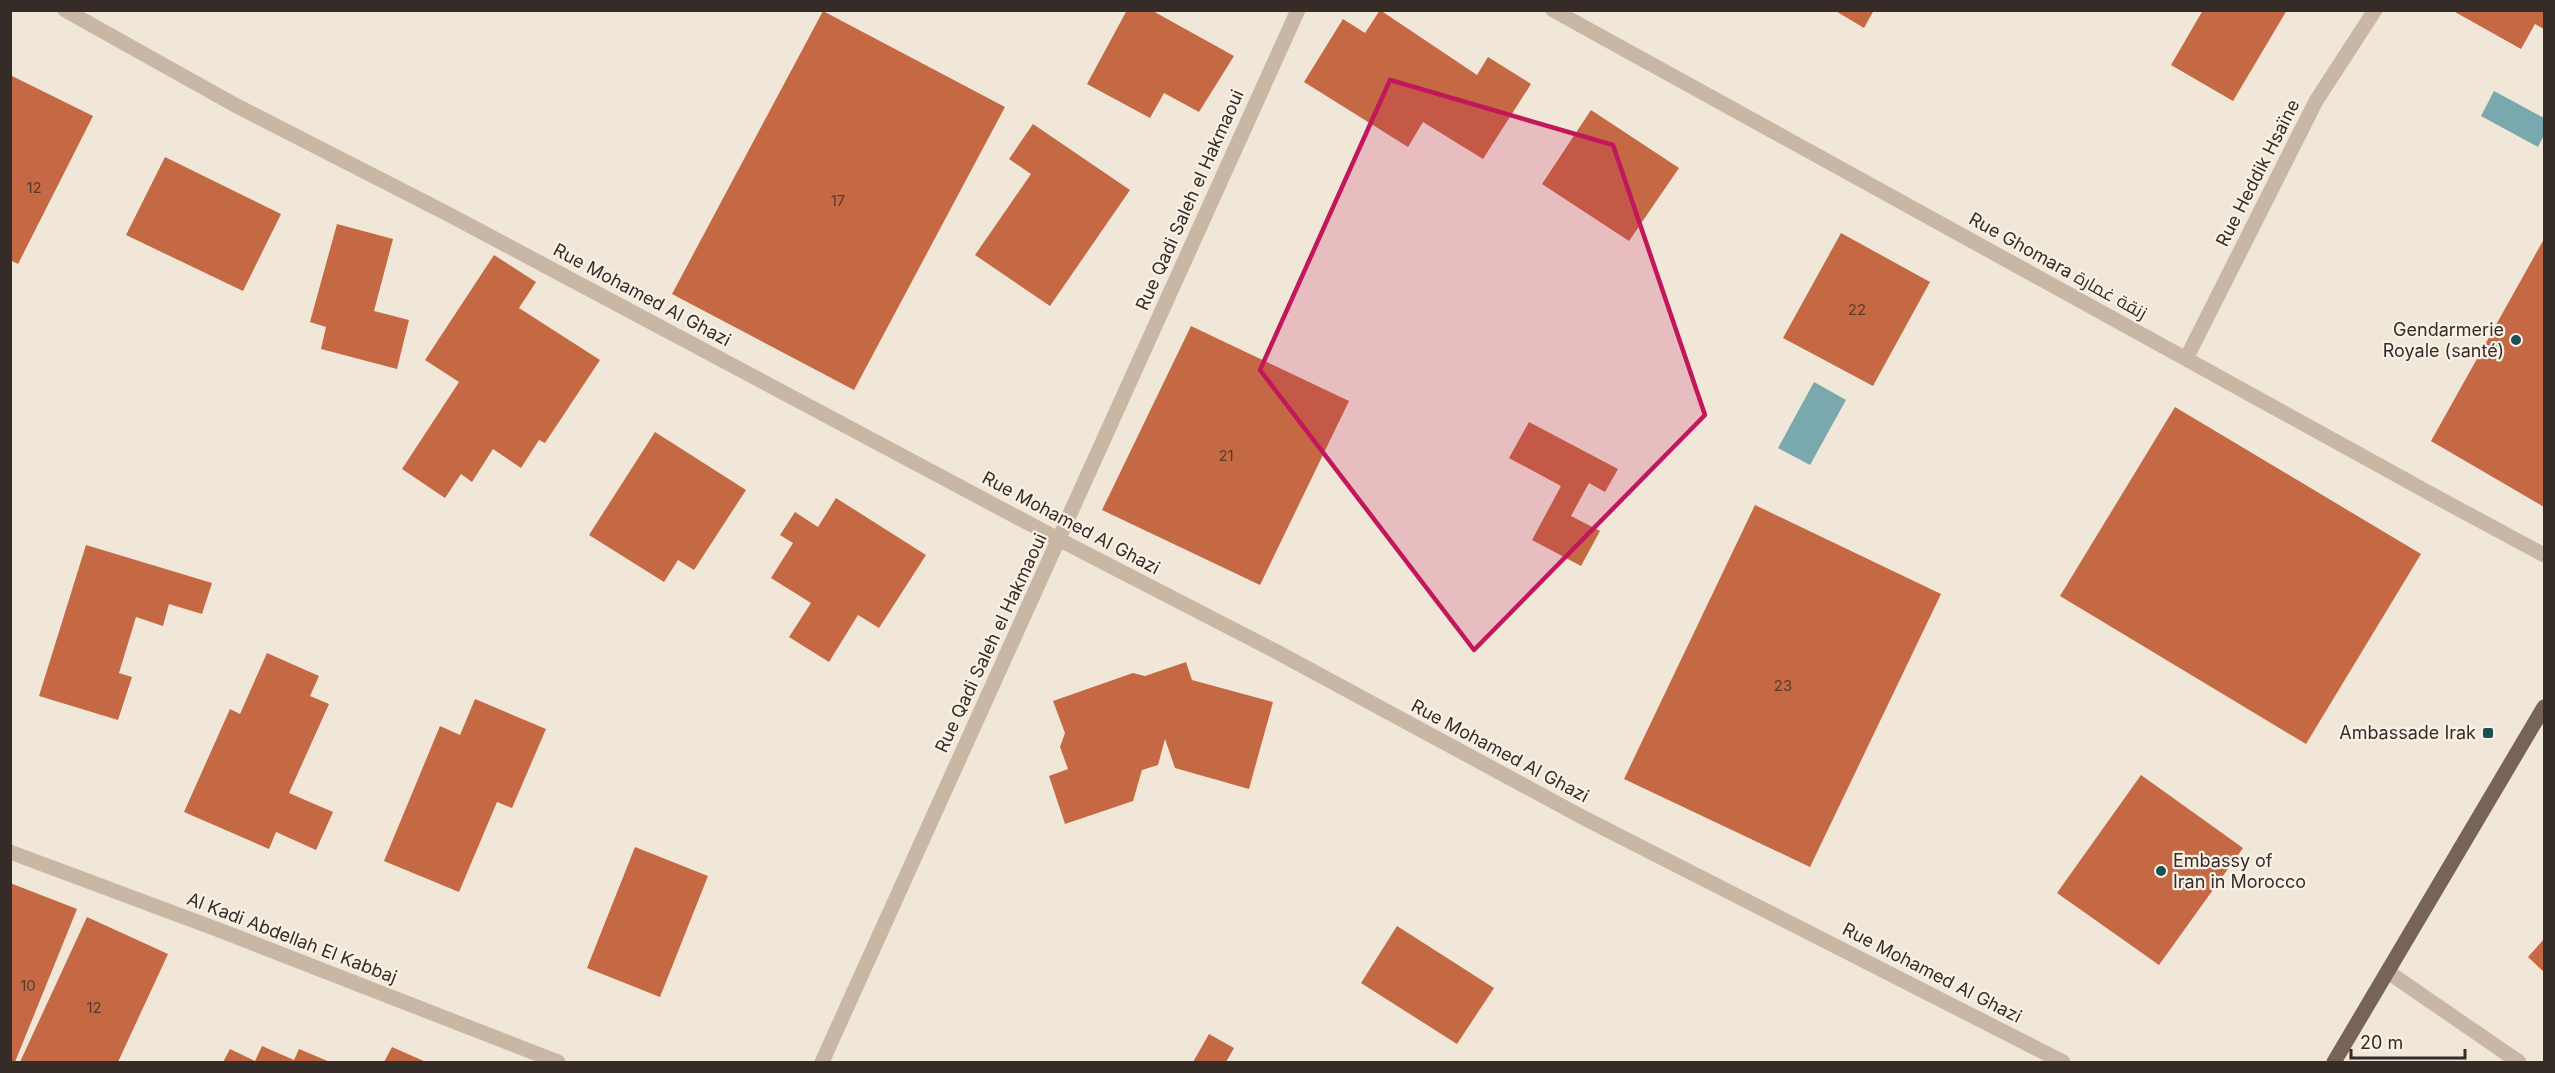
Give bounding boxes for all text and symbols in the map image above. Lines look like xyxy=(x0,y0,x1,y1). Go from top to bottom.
street label: Rue Qadi Saleh el Hakmaoui xyxy=(1131,86,1248,313)
street label: Rue Heddik Hsaïne xyxy=(2211,96,2304,250)
house number: 12 xyxy=(26,178,42,197)
house number: 17 xyxy=(831,191,845,210)
street label: Rue Ghomara زنقة غمارة xyxy=(1965,208,2151,324)
street label: Rue Mohamed Al Ghazi xyxy=(550,239,735,350)
house number: 22 xyxy=(1848,300,1866,319)
place label: Gendarmerie Royale (santé) xyxy=(2383,319,2504,361)
marker: Gendarmerie Royale (santé) xyxy=(2509,333,2523,347)
house number: 21 xyxy=(1218,446,1234,465)
street label: Rue Mohamed Al Ghazi xyxy=(979,467,1164,578)
street label: Rue Qadi Saleh el Hakmaoui xyxy=(930,530,1051,756)
house number: 23 xyxy=(1774,676,1792,695)
street label: Rue Mohamed Al Ghazi xyxy=(1408,695,1593,806)
place label: Ambassade Irak xyxy=(2339,722,2476,743)
marker: Ambassade Irak xyxy=(2481,726,2495,740)
place label: Embassy of Iran in Morocco xyxy=(2173,850,2306,892)
marker: Embassy of Iran in Morocco xyxy=(2154,864,2168,878)
street label: Al Kadi Abdellah El Kabbaj xyxy=(184,888,400,987)
street label: Rue Mohamed Al Ghazi xyxy=(1839,918,2025,1027)
house number: 10 xyxy=(20,976,36,995)
house number: 12 xyxy=(86,998,102,1017)
scale bar xyxy=(2351,1022,2465,1060)
text: 20 m xyxy=(2360,1032,2403,1053)

